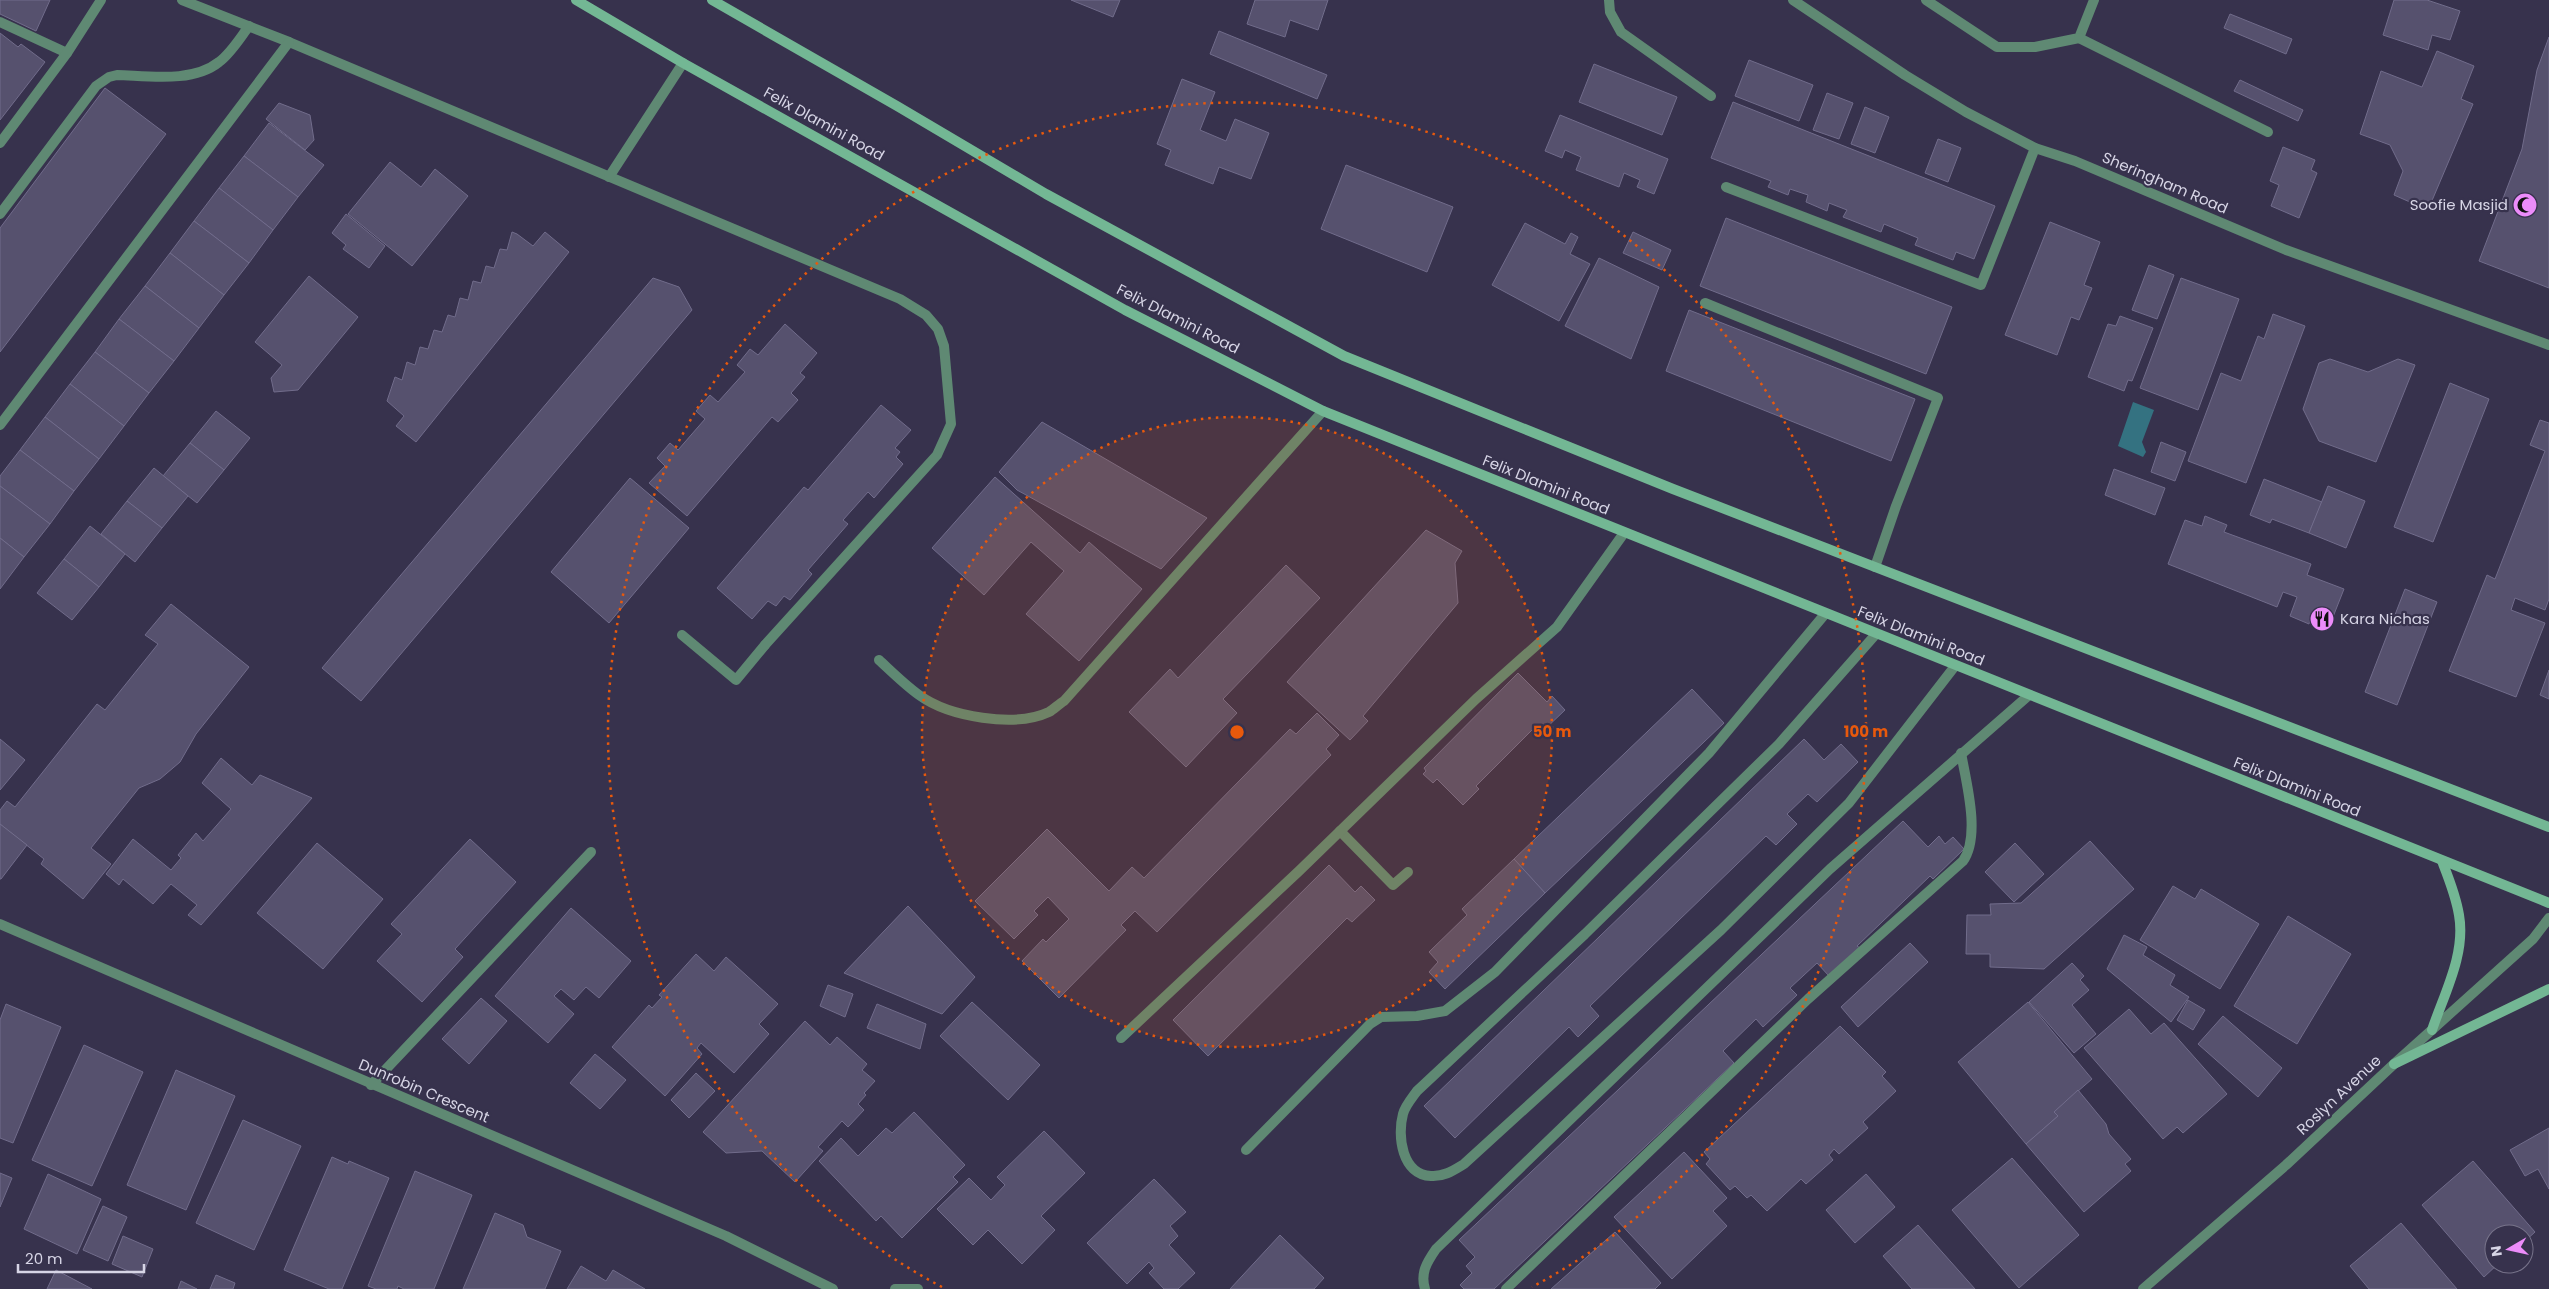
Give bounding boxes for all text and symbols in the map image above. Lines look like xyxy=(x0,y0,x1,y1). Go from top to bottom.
street label: Felix Dlamini Road xyxy=(760,82,889,166)
street label: Sheringham Road xyxy=(2099,147,2231,219)
mosque icon: Soofie Masjid xyxy=(2512,192,2538,218)
place label: Soofie Masjid xyxy=(2410,194,2508,215)
street label: Felix Dlamini Road xyxy=(1113,278,1243,359)
street label: Felix Dlamini Road xyxy=(1480,449,1613,520)
street label: Felix Dlamini Road xyxy=(1855,600,1988,671)
restaurant icon: Kara Nichas xyxy=(2309,606,2335,632)
place label: Kara Nichas xyxy=(2340,608,2430,629)
text: 50 m xyxy=(1533,721,1571,742)
text: 100 m xyxy=(1844,721,1888,742)
centre of rings xyxy=(1228,723,1246,741)
street label: Felix Dlamini Road xyxy=(2231,751,2364,822)
street label: Roslyn Avenue xyxy=(2292,1050,2386,1139)
street label: Dunrobin Crescent xyxy=(356,1053,493,1128)
north arrow xyxy=(2484,1224,2534,1274)
scale bar xyxy=(18,1242,144,1274)
text: N xyxy=(2485,1244,2507,1258)
text: 20 m xyxy=(25,1248,63,1269)

